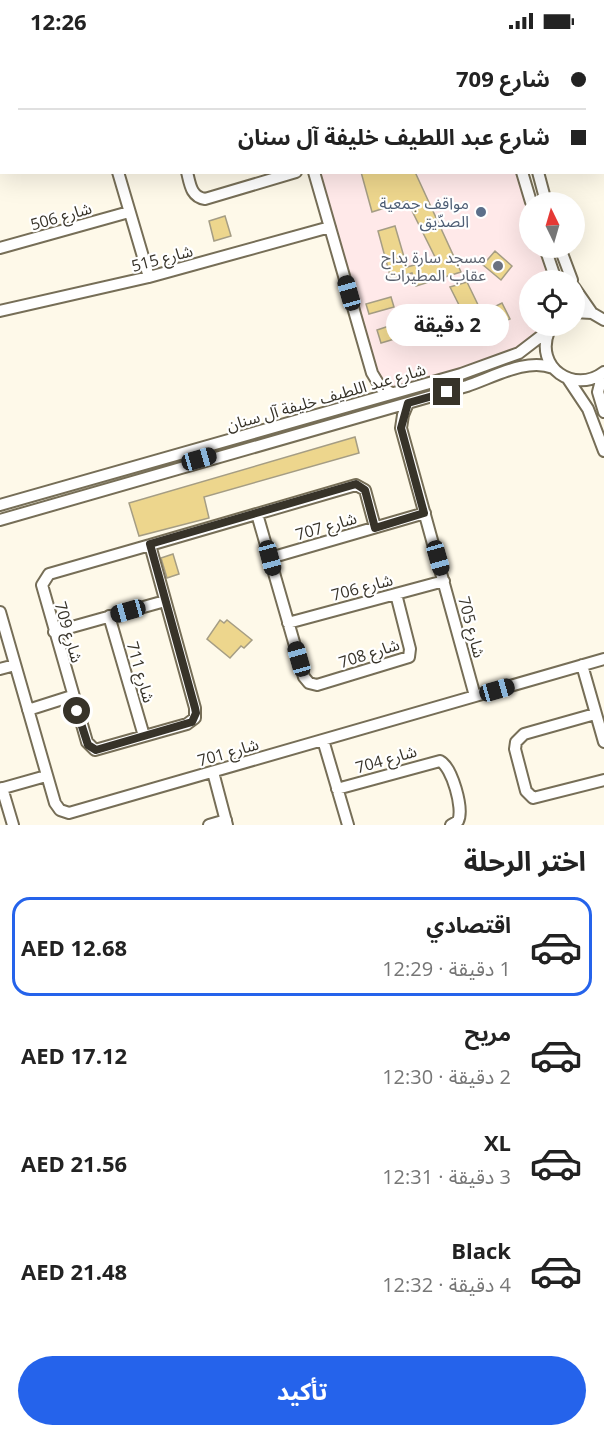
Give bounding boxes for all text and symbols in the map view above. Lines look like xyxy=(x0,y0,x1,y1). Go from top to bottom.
text: 12:26 xyxy=(30,6,87,36)
text: شارع 709 xyxy=(456,63,550,93)
text: شارع عبد اللطيف خليفة آل سنان xyxy=(238,121,550,151)
place label: مواقف جمعية الصدّيق xyxy=(380,192,469,232)
north arrow xyxy=(519,192,585,258)
map controls xyxy=(519,192,585,336)
street label: شارع 506 xyxy=(28,197,95,237)
marker: مواقف جمعية الصدّيق xyxy=(474,205,488,219)
street label: شارع 515 xyxy=(129,239,196,279)
place label: مسجد سارة بداح عقاب المطيرات xyxy=(381,246,486,286)
marker: مسجد سارة بداح عقاب المطيرات xyxy=(491,259,505,273)
button: locate xyxy=(519,270,585,336)
car xyxy=(335,273,363,313)
callout: 2 دقيقة xyxy=(386,305,508,347)
text: 2 دقيقة xyxy=(414,311,481,338)
street label: شارع عبد اللطيف خليفة آل سنان xyxy=(224,358,429,438)
route end xyxy=(433,378,460,405)
car xyxy=(179,445,219,473)
street label: شارع 707 xyxy=(293,507,360,547)
car xyxy=(257,538,283,578)
car xyxy=(424,538,452,578)
street label: شارع 706 xyxy=(329,568,396,608)
street label: شارع 705 xyxy=(451,594,491,661)
car xyxy=(108,597,148,625)
street label: شارع 709 xyxy=(48,599,88,666)
street label: شارع 708 xyxy=(336,633,403,675)
street label: شارع 711 xyxy=(120,639,160,706)
car xyxy=(285,639,313,679)
car xyxy=(477,676,517,704)
route start xyxy=(63,697,90,724)
street label: شارع 701 xyxy=(195,733,262,773)
street label: شارع 704 xyxy=(353,740,420,780)
text: اختر الرحلة xyxy=(464,842,586,879)
text: اقتصادي xyxy=(426,909,511,939)
icon: car xyxy=(529,920,583,974)
text: AED 12.68 xyxy=(21,932,127,962)
text: 1 دقيقة · 12:29 xyxy=(382,955,511,982)
text: مريح xyxy=(465,1017,511,1047)
icon: car xyxy=(529,1028,583,1082)
text: AED 17.12 xyxy=(21,1040,127,1070)
text: 2 دقيقة · 12:30 xyxy=(382,1063,511,1090)
text: XL xyxy=(484,1127,511,1157)
icon: car xyxy=(529,1136,583,1190)
text: AED 21.56 xyxy=(21,1148,127,1178)
text: 3 دقيقة · 12:31 xyxy=(382,1163,511,1190)
text: Black xyxy=(451,1235,511,1265)
icon: car xyxy=(529,1244,583,1298)
text: AED 21.48 xyxy=(21,1256,127,1286)
text: 4 دقيقة · 12:32 xyxy=(382,1271,511,1298)
button: تأكيد xyxy=(18,1356,586,1425)

